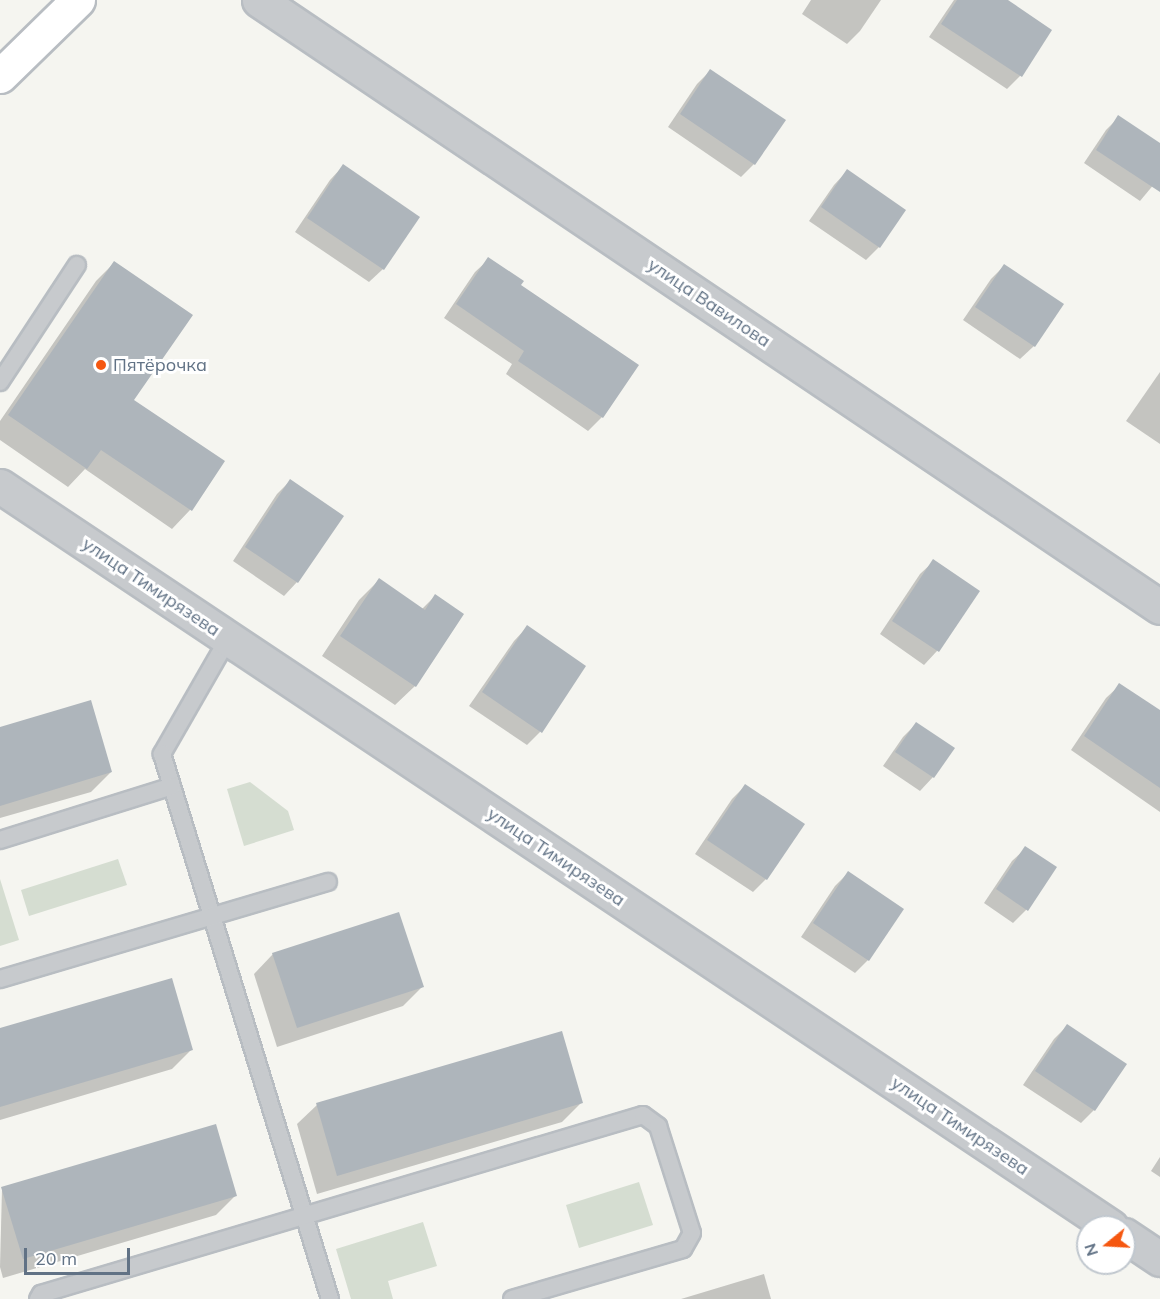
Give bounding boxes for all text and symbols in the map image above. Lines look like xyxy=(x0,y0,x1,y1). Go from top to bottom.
street label: улица Вавилова xyxy=(644,254,774,352)
place label: Пятёрочка xyxy=(113,354,207,376)
marker: Пятёрочка xyxy=(94,358,108,372)
street label: улица Тимирязева xyxy=(78,533,224,641)
street label: улица Тимирязева xyxy=(483,803,629,911)
street label: улица Тимирязева xyxy=(887,1072,1033,1180)
north arrow xyxy=(1076,1215,1136,1275)
scale bar xyxy=(27,1236,134,1274)
text: N xyxy=(1079,1241,1102,1259)
text: 20 m xyxy=(35,1247,77,1270)

